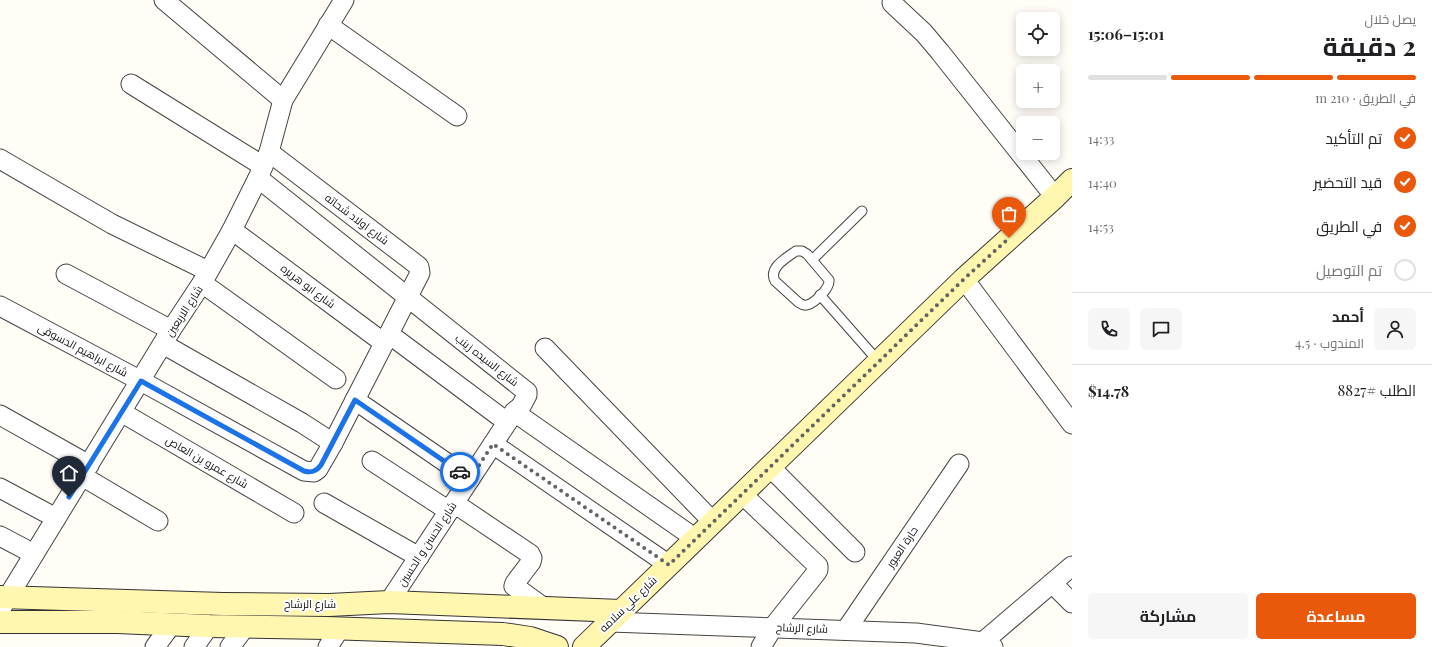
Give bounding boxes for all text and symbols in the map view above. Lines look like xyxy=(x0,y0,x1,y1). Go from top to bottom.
text: يصل خلال xyxy=(1365,10,1416,27)
map controls xyxy=(1016,12,1060,160)
button: locate xyxy=(1016,12,1060,56)
text: 15:01–15:06 xyxy=(1088,24,1164,44)
text: 2 دقيقة xyxy=(1323,28,1416,63)
button: + xyxy=(1016,64,1060,108)
text: في الطريق · 210 m xyxy=(1316,89,1416,106)
button: − xyxy=(1016,116,1060,160)
icon: check xyxy=(1394,127,1416,149)
text: تم التأكيد xyxy=(1326,128,1382,148)
text: 14:33 xyxy=(1088,130,1114,147)
icon: check xyxy=(1394,171,1416,193)
text: قيد التحضير xyxy=(1313,172,1382,192)
text: 14:40 xyxy=(1088,174,1117,191)
street label: شارع اولاد شحاته xyxy=(322,190,392,248)
pin xyxy=(992,197,1026,238)
icon: bag xyxy=(998,203,1020,225)
icon: check xyxy=(1394,215,1416,237)
text: في الطريق xyxy=(1316,216,1382,236)
text: 14:53 xyxy=(1088,218,1114,235)
street label: شارع ابو هريره xyxy=(277,260,339,312)
text: تم التوصيل xyxy=(1316,260,1382,280)
street label: شارع الاربعين xyxy=(162,282,206,340)
text: أحمد xyxy=(1332,306,1364,326)
button: phone xyxy=(1088,308,1130,350)
button: chat xyxy=(1140,308,1182,350)
button: person xyxy=(1374,308,1416,350)
street label: شارع ابراهيم الدسوقى xyxy=(35,320,131,380)
street label: شارع السيده زينب xyxy=(452,330,522,390)
text: المندوب · 4.5 xyxy=(1295,334,1364,351)
text: الطلب #8827 xyxy=(1338,380,1416,400)
text: $14.78 xyxy=(1088,381,1129,401)
street label: شارع عمرو بن العاص xyxy=(163,432,251,492)
courier xyxy=(440,452,480,492)
pin xyxy=(52,456,86,497)
icon: car xyxy=(449,461,471,483)
icon: home xyxy=(58,462,80,484)
street label: شارع الحسن و الحسين xyxy=(394,499,460,589)
street label: حارة العبور xyxy=(882,523,921,571)
street label: شارع علي سلامه xyxy=(596,572,661,636)
button: مشاركة xyxy=(1088,593,1248,639)
button: مساعدة xyxy=(1256,593,1416,639)
street label: شارع الرشاح xyxy=(284,596,336,612)
street label: شارع الرشاح xyxy=(776,619,828,637)

